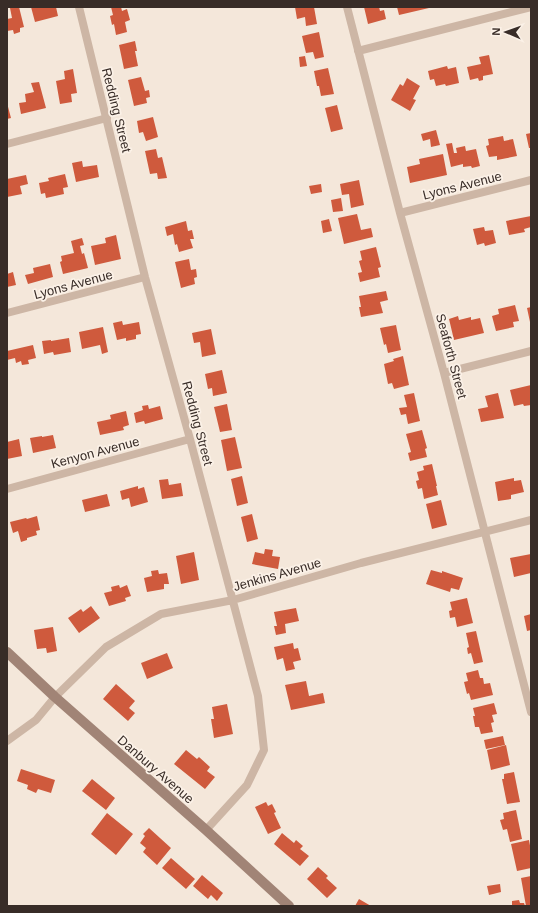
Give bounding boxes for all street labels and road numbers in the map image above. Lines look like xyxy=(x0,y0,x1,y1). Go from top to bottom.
street label: Redding Street xyxy=(99,66,134,154)
street label: Lyons Avenue xyxy=(421,168,503,203)
street label: Lyons Avenue xyxy=(32,267,114,302)
street label: Seaforth Street xyxy=(433,312,470,401)
street label: Redding Street xyxy=(179,379,216,467)
street label: Kenyon Avenue xyxy=(49,433,141,471)
street label: Jenkins Avenue xyxy=(231,555,323,594)
street label: Danbury Avenue xyxy=(115,732,197,806)

